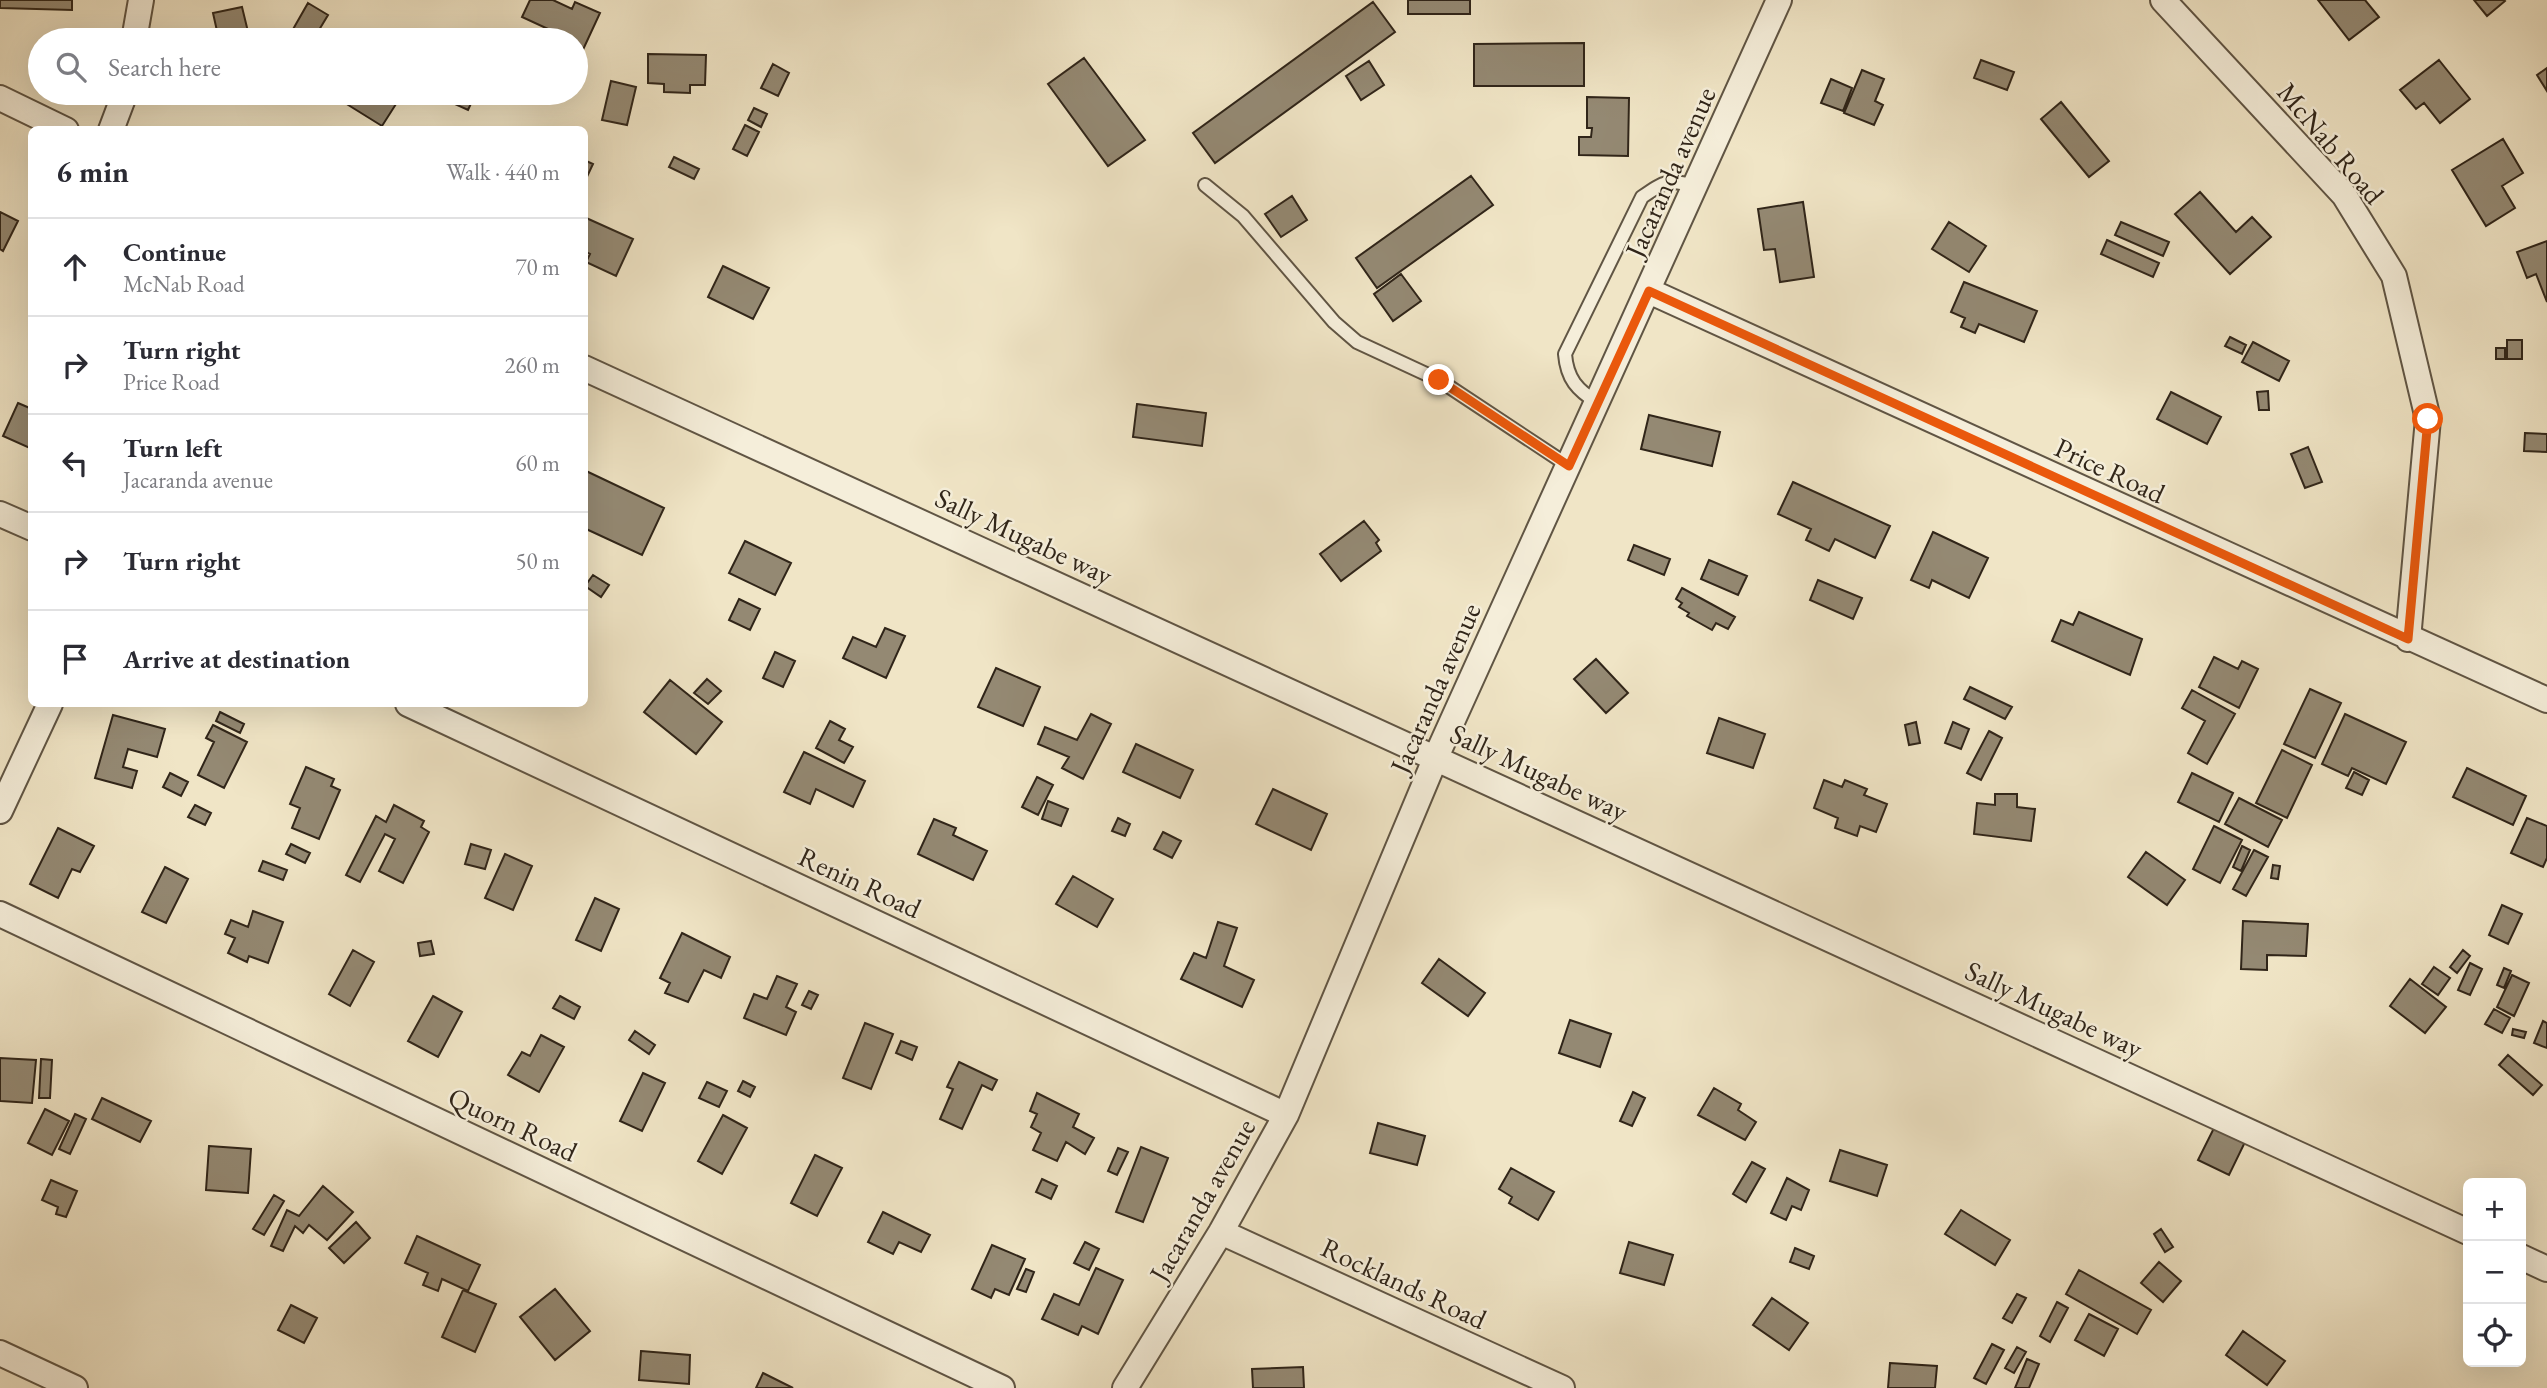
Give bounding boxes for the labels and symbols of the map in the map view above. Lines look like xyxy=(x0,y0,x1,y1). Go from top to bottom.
street label: McNab Road xyxy=(2270,75,2393,212)
street label: Jacaranda avenue xyxy=(1616,81,1724,265)
route end xyxy=(1423,364,1454,395)
route start xyxy=(2412,403,2443,434)
street label: Price Road xyxy=(2049,429,2172,512)
street label: Sally Mugabe way xyxy=(930,479,1119,593)
street label: Jacaranda avenue xyxy=(1381,597,1489,781)
street label: Sally Mugabe way xyxy=(1445,715,1634,829)
street label: Renin Road xyxy=(793,838,928,926)
street label: Sally Mugabe way xyxy=(1960,952,2149,1066)
street label: Quorn Road xyxy=(443,1078,584,1170)
street label: Jacaranda avenue xyxy=(1140,1112,1263,1290)
street label: Rocklands Road xyxy=(1316,1229,1493,1337)

